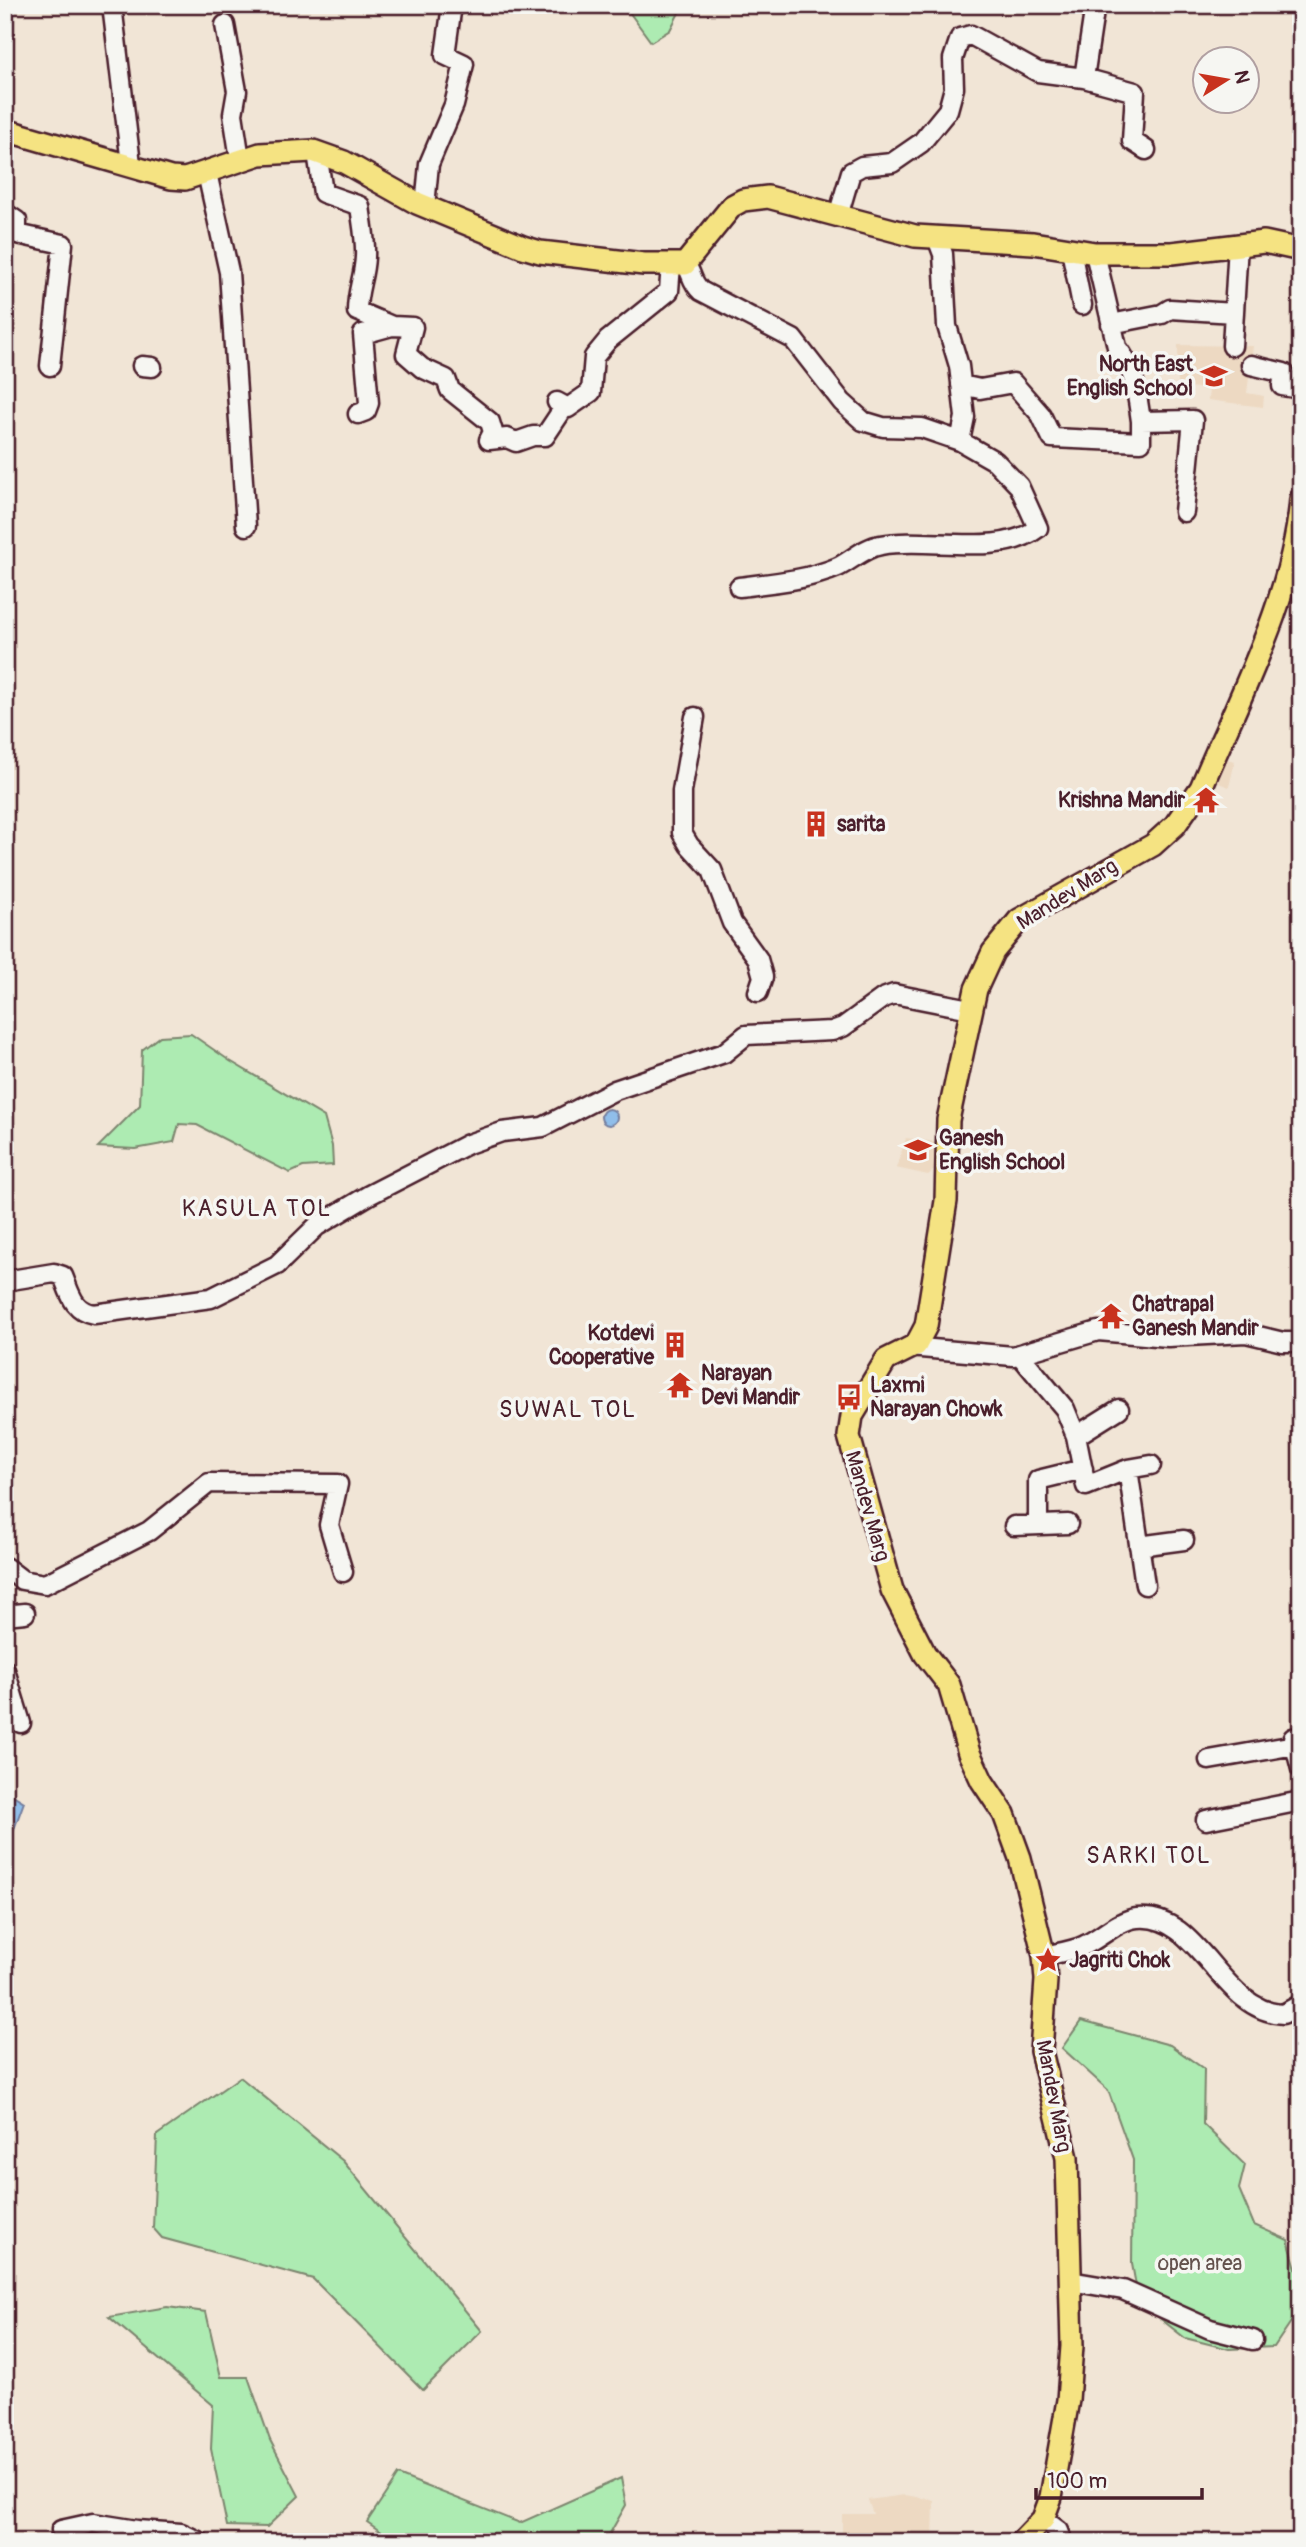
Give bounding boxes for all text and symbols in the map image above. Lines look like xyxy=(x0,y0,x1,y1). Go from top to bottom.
north arrow xyxy=(1190,46,1260,116)
text: N xyxy=(1229,68,1255,86)
place label: North East English School xyxy=(1067,351,1194,402)
school or university icon: North East English School xyxy=(1199,361,1229,391)
temple icon: Krishna Mandir xyxy=(1191,785,1221,815)
place label: Krishna Mandir xyxy=(1058,787,1185,814)
building icon: sarita xyxy=(801,809,831,839)
place label: sarita xyxy=(837,811,886,838)
street label: Mandev Marg xyxy=(1012,853,1123,936)
place label: Ganesh English School xyxy=(939,1125,1065,1176)
school or university icon: Ganesh English School xyxy=(903,1135,933,1165)
district label: KASULA TOL xyxy=(182,1194,332,1223)
place label: Chatrapal Ganesh Mandir xyxy=(1132,1291,1259,1342)
temple icon: Chatrapal Ganesh Mandir xyxy=(1096,1301,1126,1331)
place label: Kotdevi Cooperative xyxy=(549,1320,655,1371)
building icon: Kotdevi Cooperative xyxy=(660,1330,690,1360)
place label: Narayan Devi Mandir xyxy=(701,1360,800,1411)
temple icon: Narayan Devi Mandir xyxy=(665,1370,695,1400)
place label: Laxmi Narayan Chowk xyxy=(870,1372,1003,1423)
bus stop icon: Laxmi Narayan Chowk xyxy=(834,1382,864,1412)
district label: SUWAL TOL xyxy=(499,1395,637,1424)
street label: Mandev Marg xyxy=(839,1448,896,1565)
district label: SARKI TOL xyxy=(1086,1841,1212,1870)
place icon: Jagriti Chok xyxy=(1033,1945,1063,1975)
place label: Jagriti Chok xyxy=(1069,1947,1170,1974)
street label: Mandev Marg xyxy=(1029,2038,1078,2155)
park label: open area xyxy=(1158,2250,1242,2277)
scale bar xyxy=(1036,2456,1203,2500)
text: 100 m xyxy=(1047,2468,1107,2495)

